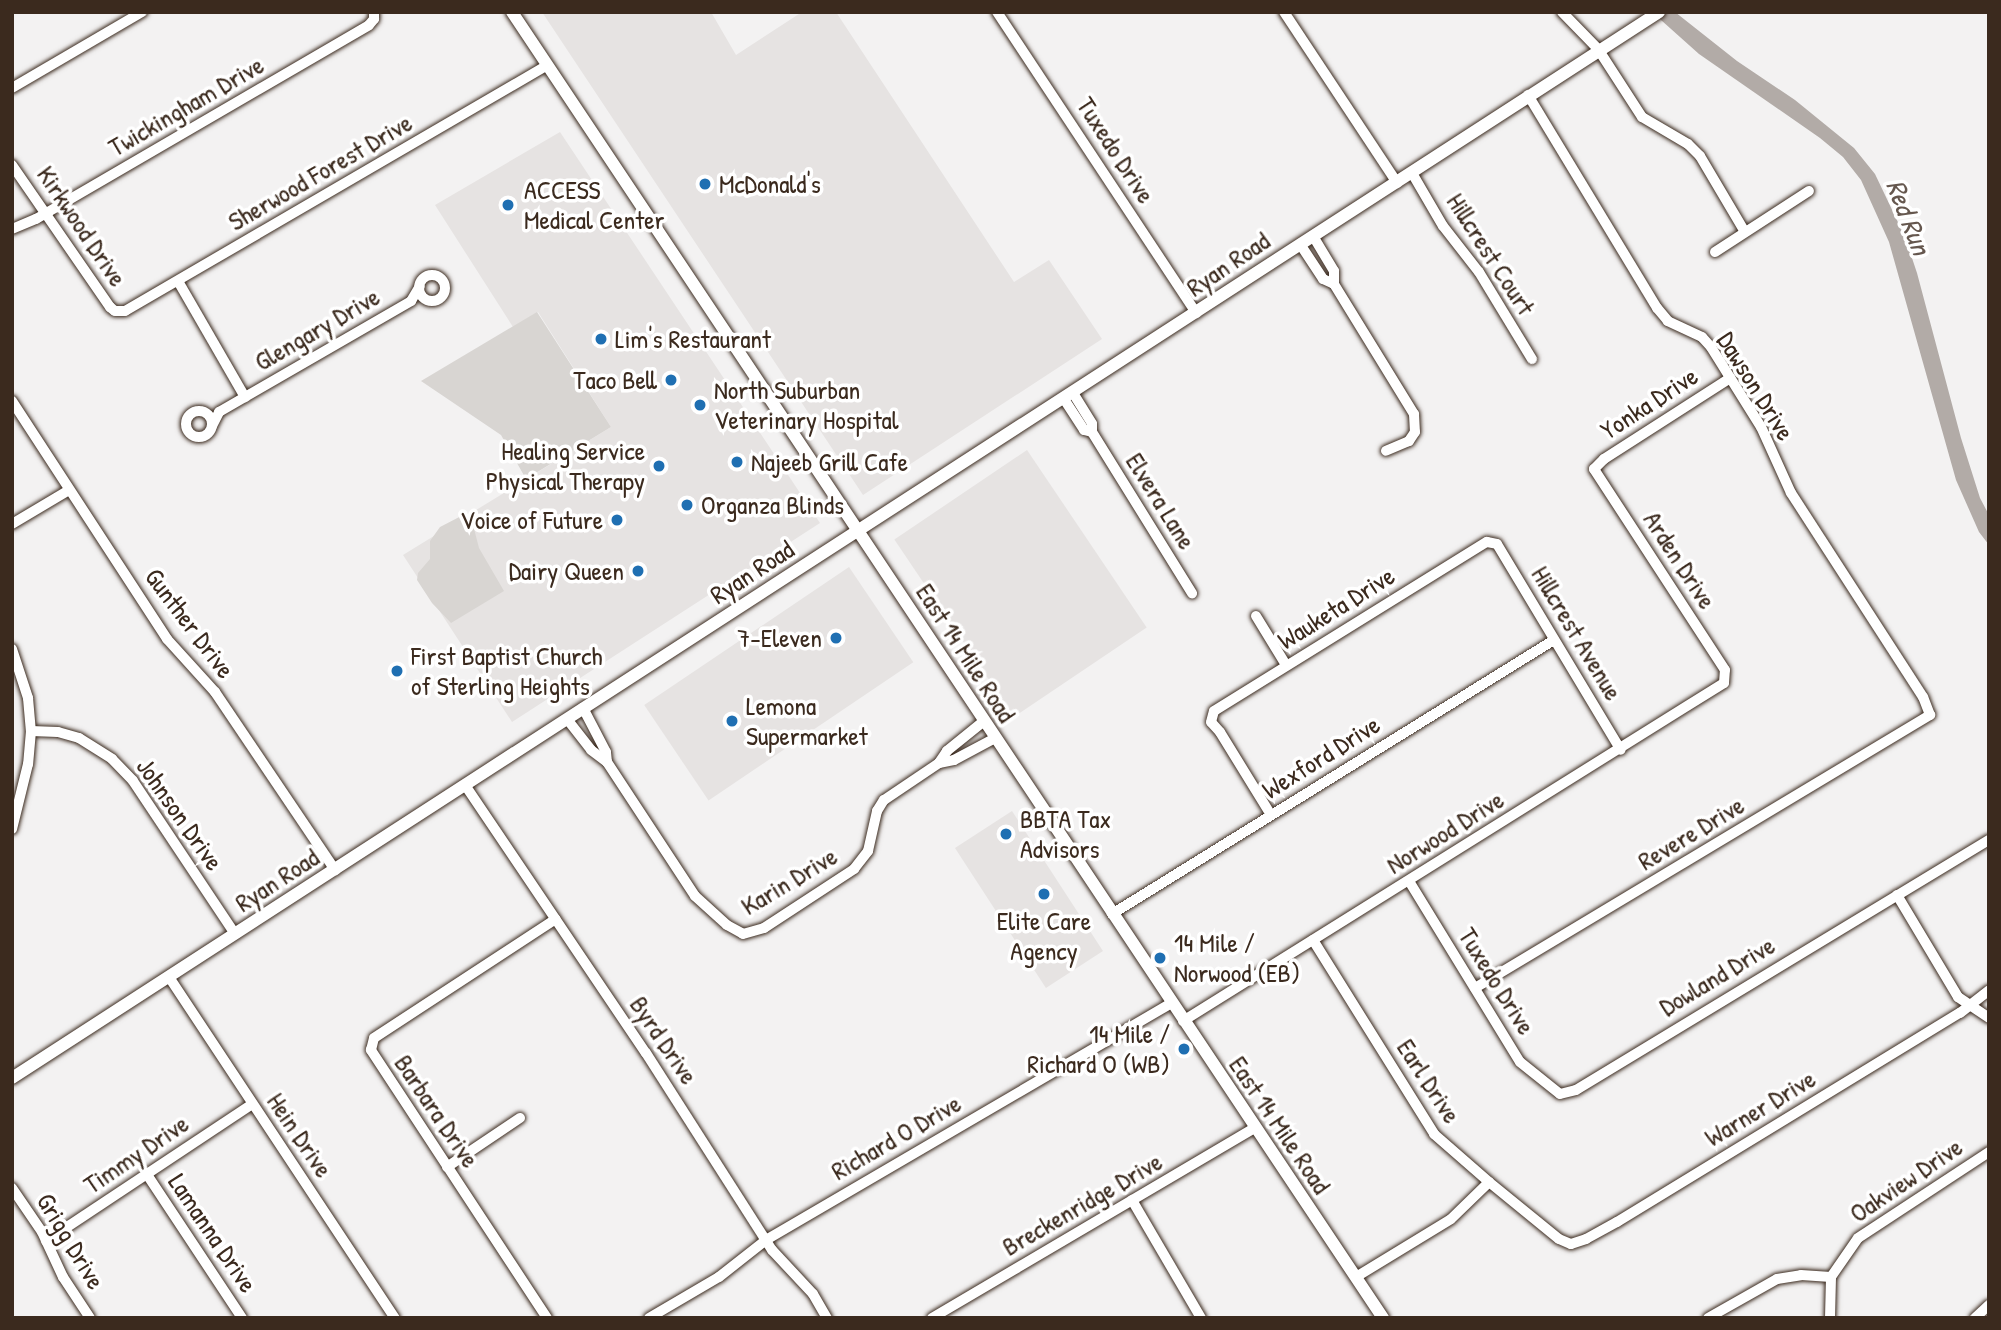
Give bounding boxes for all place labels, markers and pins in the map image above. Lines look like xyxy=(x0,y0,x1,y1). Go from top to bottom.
place label: McDonald's xyxy=(719,168,821,200)
place label: ACCESS Medical Center xyxy=(524,174,665,235)
marker: McDonald's xyxy=(697,176,713,192)
marker: ACCESS Medical Center xyxy=(498,195,518,215)
place label: Lim's Restaurant xyxy=(615,323,771,355)
marker: Lim's Restaurant xyxy=(593,331,609,347)
place label: Taco Bell xyxy=(573,364,657,396)
marker: Taco Bell xyxy=(663,372,679,388)
place label: North Suburban Veterinary Hospital xyxy=(714,374,899,436)
marker: North Suburban Veterinary Hospital xyxy=(692,397,708,413)
place label: Healing Service Physical Therapy xyxy=(486,435,645,496)
place label: Najeeb Grill Cafe xyxy=(751,446,908,478)
marker: Najeeb Grill Cafe xyxy=(729,454,745,470)
marker: Healing Service Physical Therapy xyxy=(651,458,667,474)
place label: Organza Blinds xyxy=(701,489,844,521)
marker: Organza Blinds xyxy=(679,497,695,513)
place label: Voice of Future xyxy=(460,504,603,536)
marker: Voice of Future xyxy=(609,512,625,528)
place label: Dairy Queen xyxy=(509,555,624,587)
marker: Dairy Queen xyxy=(630,563,646,579)
place label: 7-Eleven xyxy=(737,622,822,654)
marker: 7-Eleven xyxy=(828,630,844,646)
place label: First Baptist Church of Sterling Heights xyxy=(411,640,602,702)
marker: First Baptist Church of Sterling Heights xyxy=(389,663,405,679)
place label: Lemona Supermarket xyxy=(746,690,868,752)
marker: Lemona Supermarket xyxy=(724,713,740,729)
place label: BBTA Tax Advisors xyxy=(1020,803,1111,864)
marker: BBTA Tax Advisors xyxy=(998,826,1014,842)
marker: Elite Care Agency xyxy=(1036,886,1052,902)
place label: Elite Care Agency xyxy=(997,905,1091,967)
place label: 14 Mile / Norwood (EB) xyxy=(1174,927,1300,988)
marker: 14 Mile / Norwood (EB) xyxy=(1152,950,1168,966)
place label: 14 Mile / Richard O (WB) xyxy=(1027,1018,1170,1080)
marker: 14 Mile / Richard O (WB) xyxy=(1176,1041,1192,1057)

